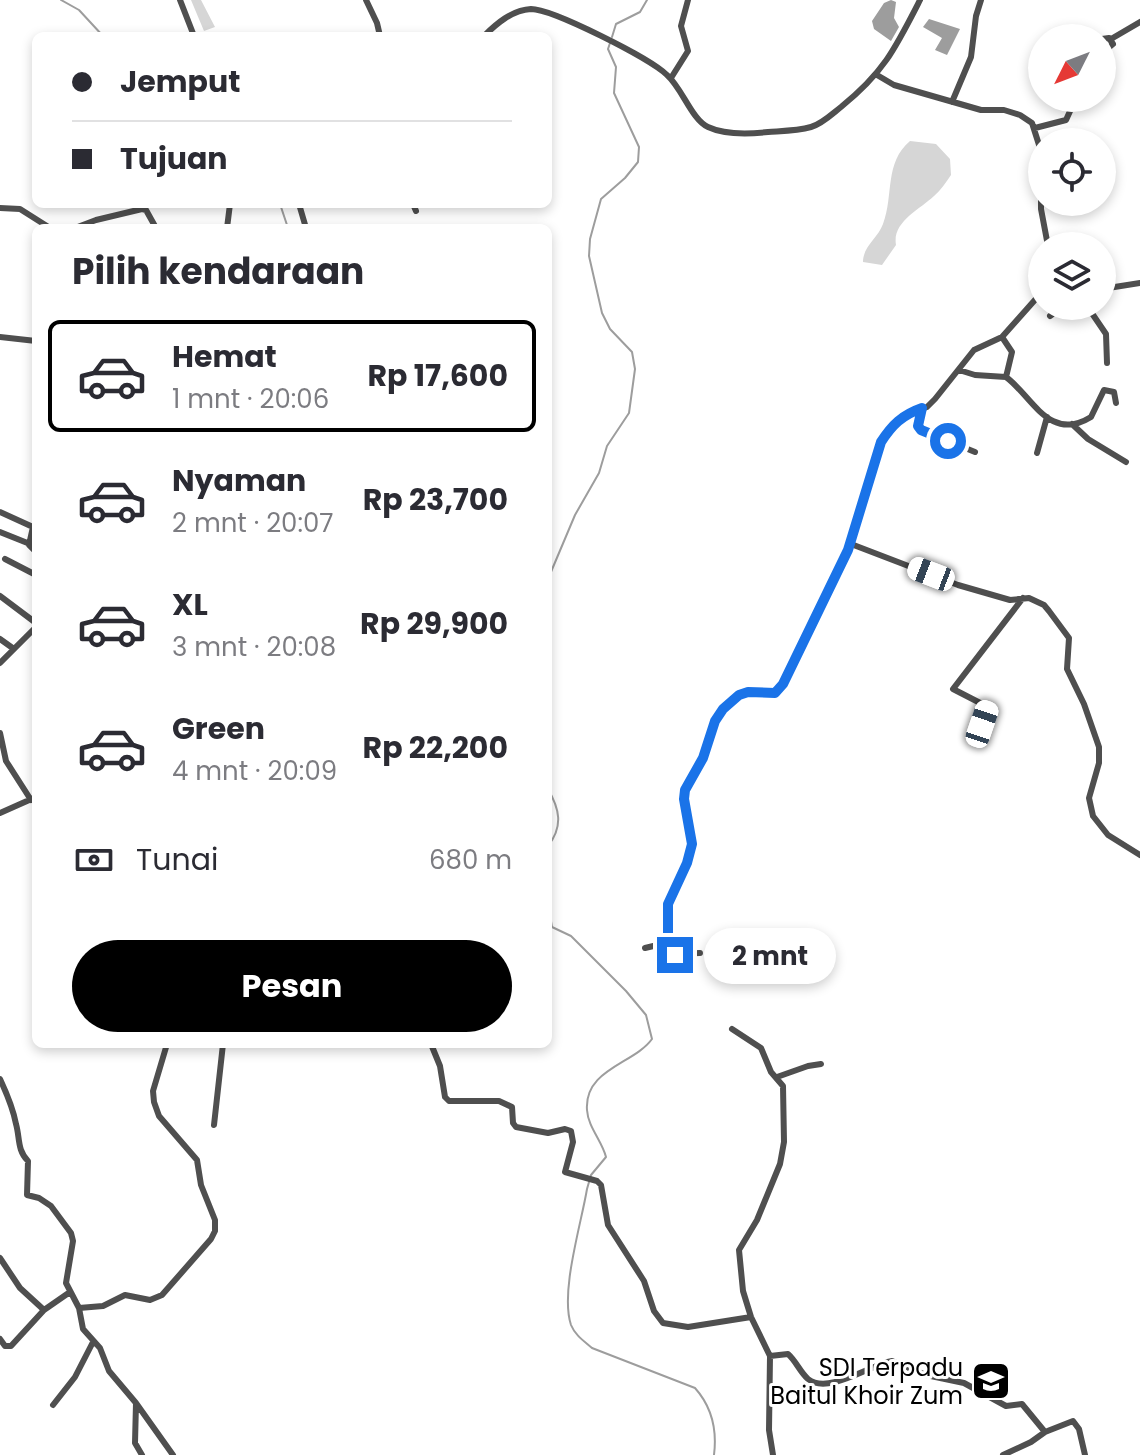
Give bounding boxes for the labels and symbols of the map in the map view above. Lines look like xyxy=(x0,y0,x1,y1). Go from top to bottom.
north arrow xyxy=(1028,24,1116,112)
route start xyxy=(930,423,966,459)
car xyxy=(904,554,958,594)
car xyxy=(963,697,1001,751)
callout: 2 mnt xyxy=(703,927,835,983)
route end xyxy=(657,937,693,973)
place label: SDI Terpadu Baitul Khoir Zum xyxy=(770,1351,963,1412)
school or university icon: SDI Terpadu Baitul Khoir Zum xyxy=(970,1360,1012,1402)

